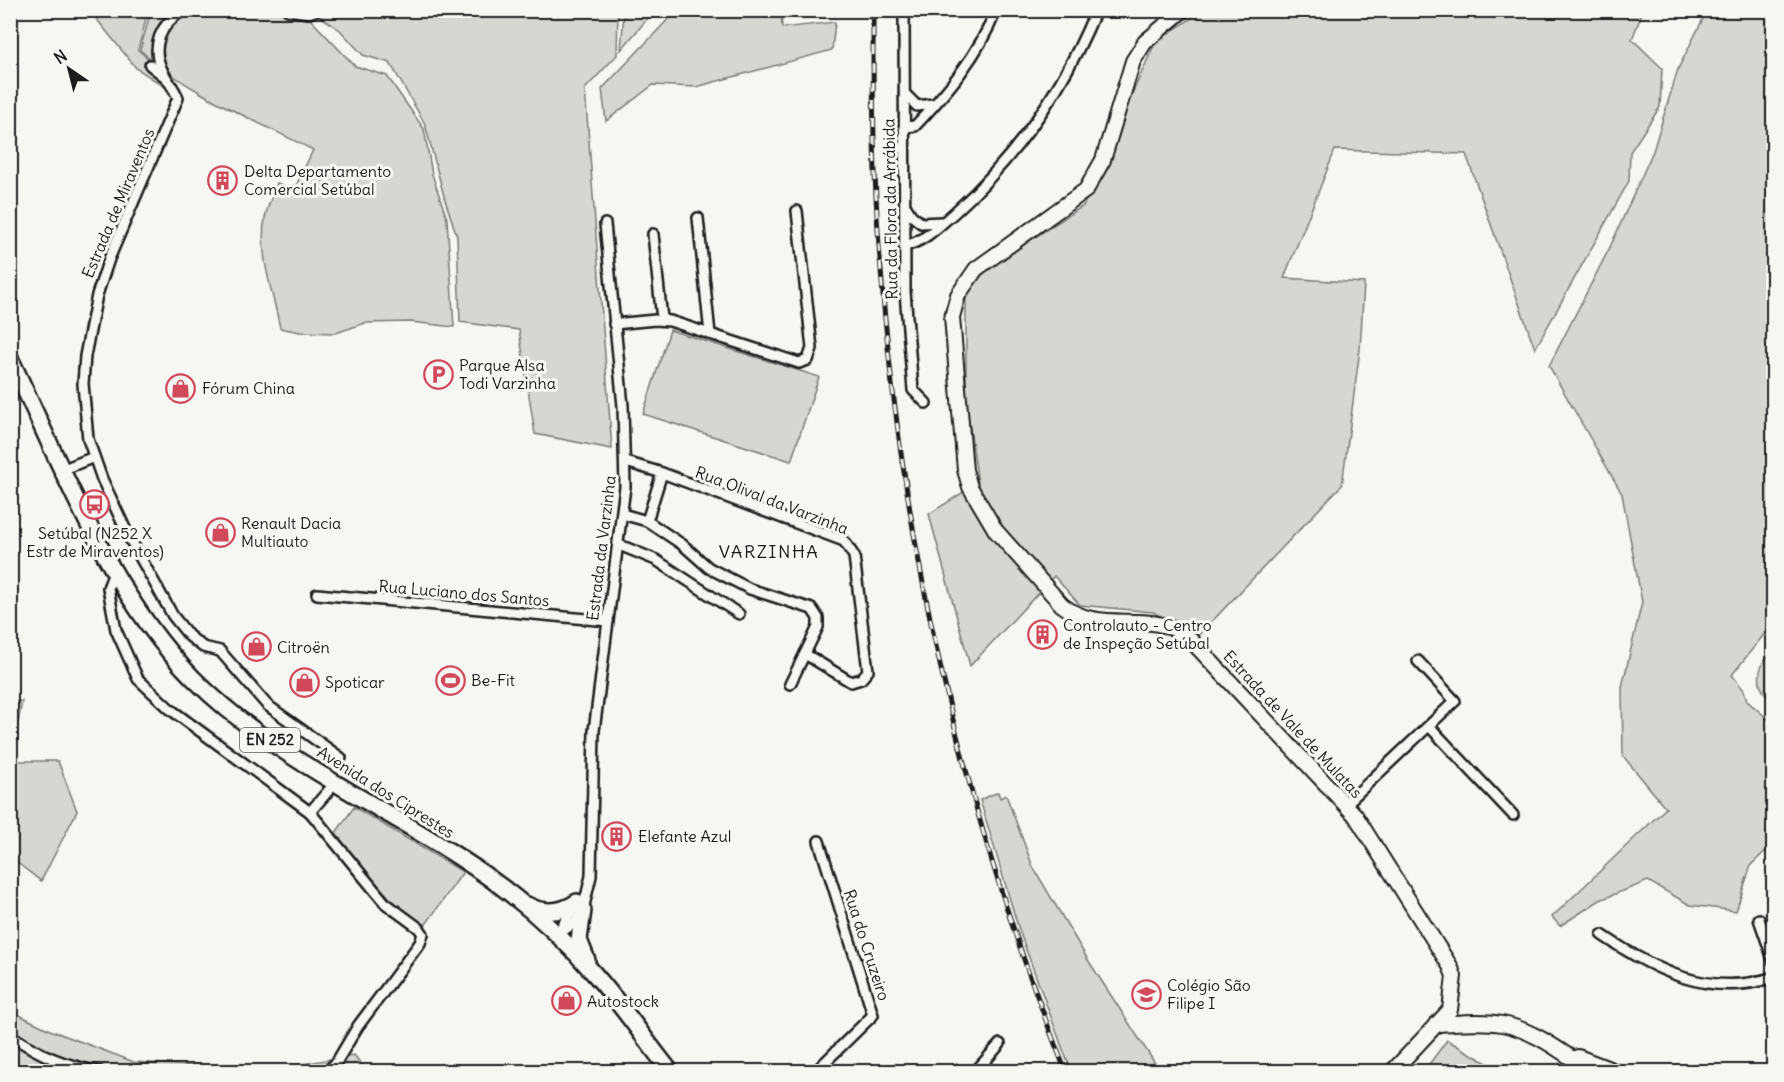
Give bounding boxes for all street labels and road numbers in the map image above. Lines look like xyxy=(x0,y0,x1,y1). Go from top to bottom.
street label: Rua da Flora da Arrábida xyxy=(878,118,902,300)
street label: Estrada de Miraventos xyxy=(77,125,159,281)
street label: Rua Olival da Varzinha xyxy=(693,462,851,538)
street label: Estrada da Varzinha xyxy=(582,474,620,622)
street label: Rua Luciano dos Santos xyxy=(378,576,550,610)
street label: Estrada de Vale de Mulatas xyxy=(1219,646,1367,802)
road number: EN 252 xyxy=(240,728,300,752)
street label: Avenida dos Ciprestes xyxy=(314,742,458,842)
street label: Rua do Cruzeiro xyxy=(840,887,894,1003)

